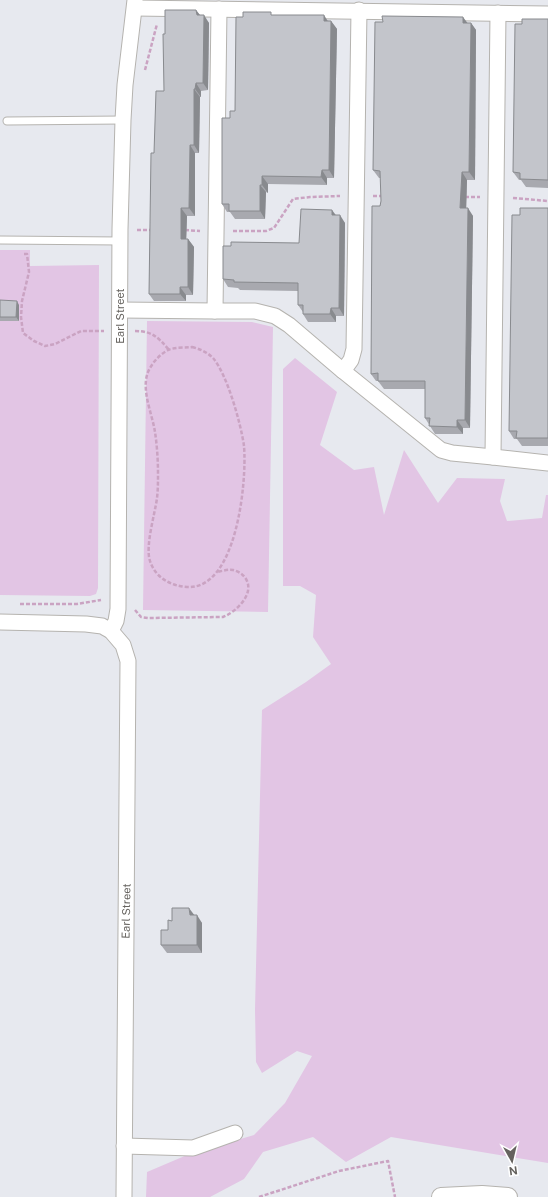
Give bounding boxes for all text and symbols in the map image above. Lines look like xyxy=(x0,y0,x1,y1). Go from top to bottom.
street label: Earl Street xyxy=(114,288,126,344)
street label: Earl Street xyxy=(120,883,132,939)
north arrow xyxy=(492,1141,532,1181)
text: N xyxy=(508,1164,518,1177)

